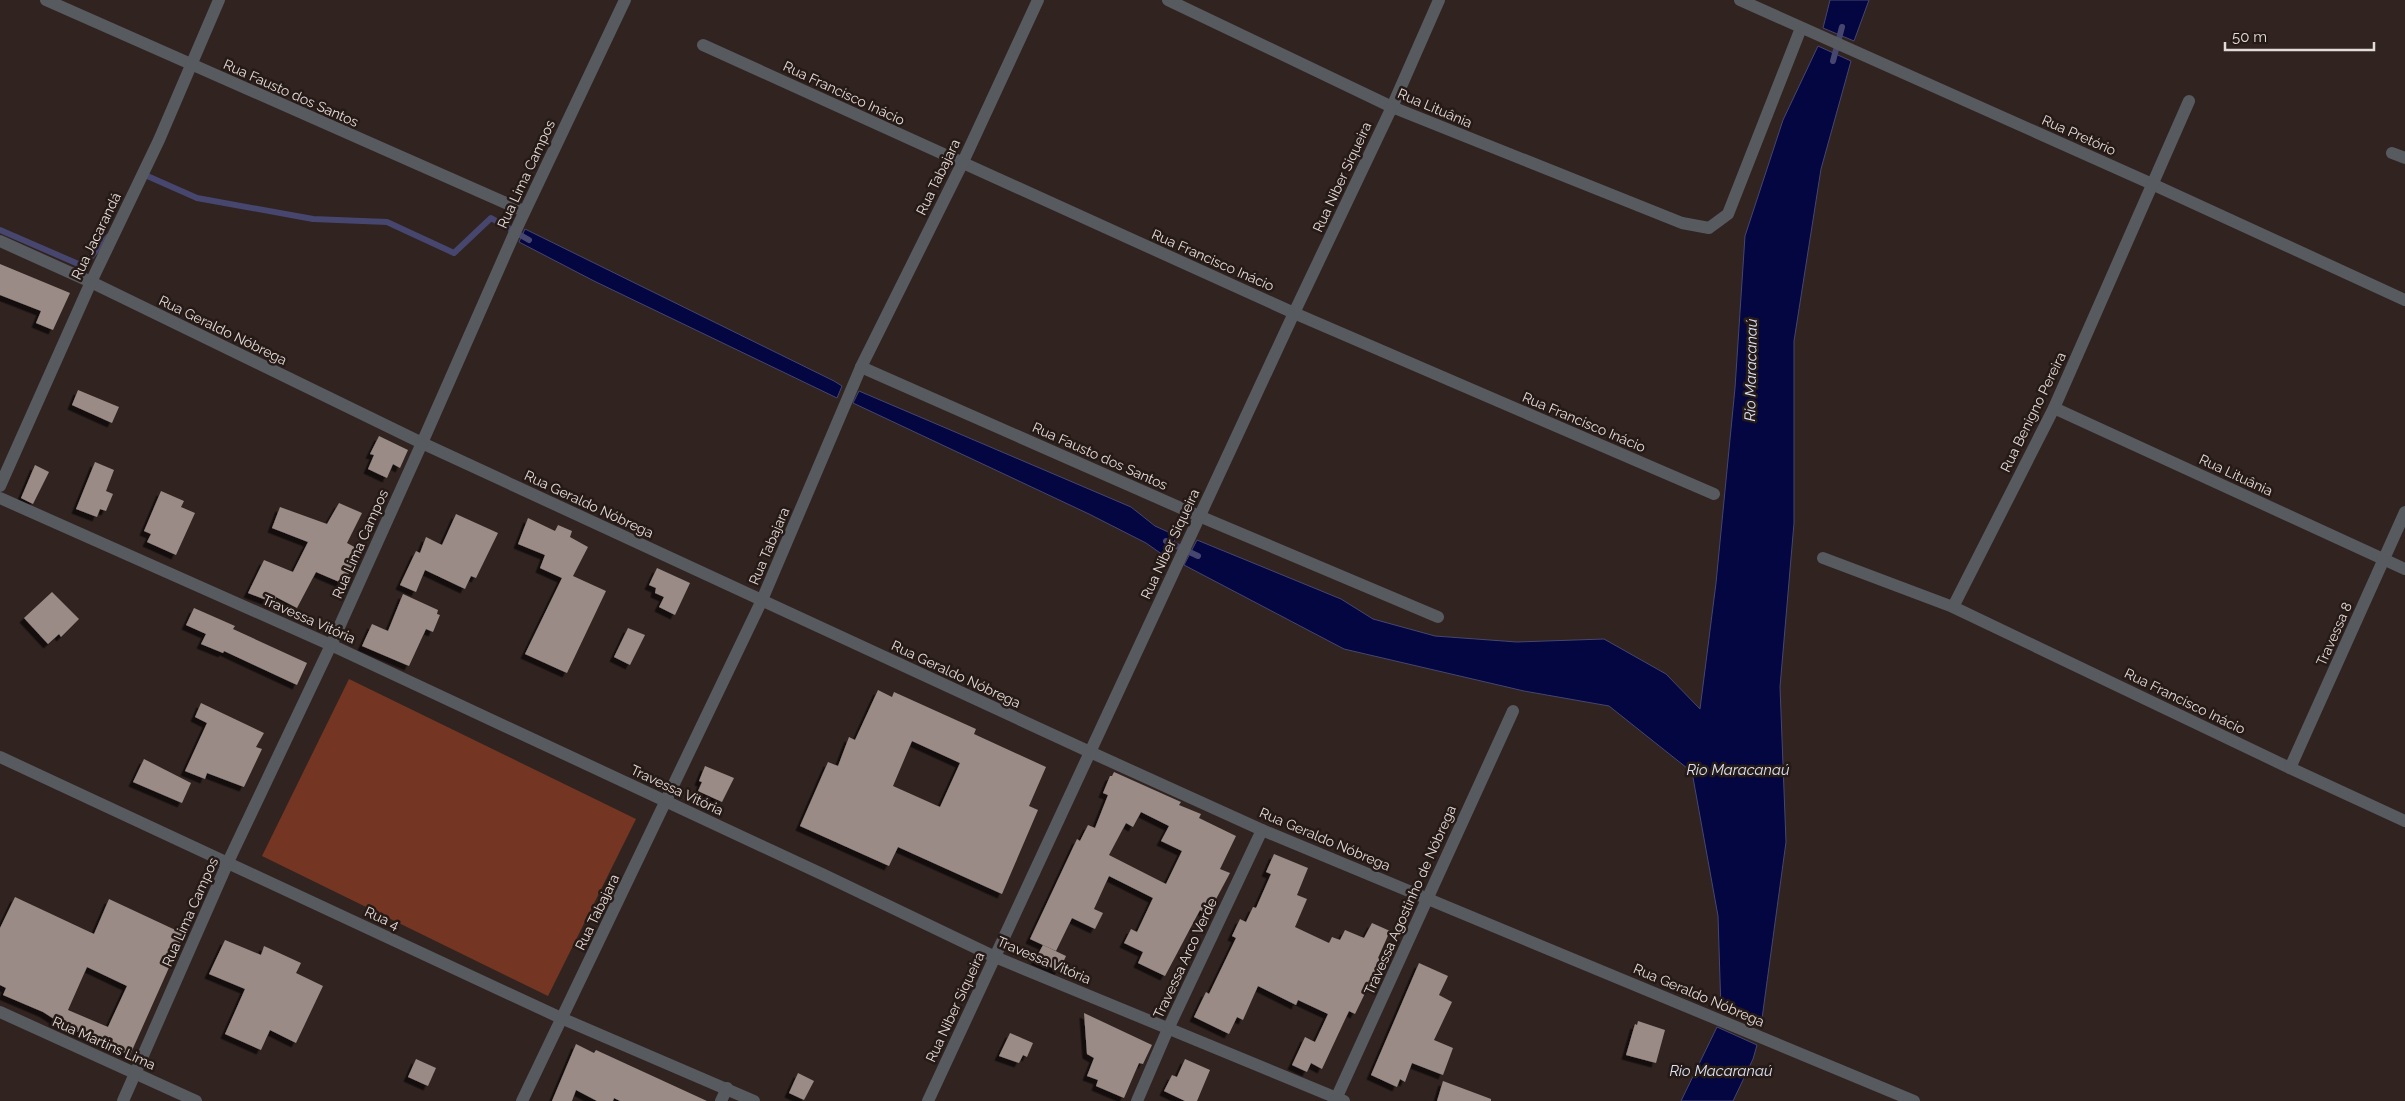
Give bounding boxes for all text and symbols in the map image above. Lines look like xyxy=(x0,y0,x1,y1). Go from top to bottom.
scale bar xyxy=(2225,20,2374,52)
text: 50 m xyxy=(2232,28,2267,46)
street label: Rua Fausto dos Santos xyxy=(221,56,361,130)
street label: Rua Francisco Inácio xyxy=(781,58,907,128)
street label: Rua Lituânia xyxy=(1395,85,1475,131)
street label: Rua Pretório xyxy=(2040,112,2118,158)
street label: Rua Lima Campos xyxy=(494,117,558,231)
street label: Rua Niber Siqueira xyxy=(1309,119,1375,235)
street label: Rua Tabajara xyxy=(913,136,963,218)
street label: Rua Jacarandá xyxy=(68,190,124,282)
street label: Rua Francisco Inácio xyxy=(1149,226,1277,294)
street label: Rua Geraldo Nóbrega xyxy=(156,292,290,368)
water label: Rio Maracanaú xyxy=(1741,318,1761,422)
street label: Rua Benigno Pereira xyxy=(1997,349,2069,475)
street label: Rua Francisco Inácio xyxy=(1520,389,1648,455)
street label: Rua Fausto dos Santos xyxy=(1030,419,1170,493)
street label: Rua Lituânia xyxy=(2197,451,2275,499)
street label: Rua Geraldo Nóbrega xyxy=(522,467,656,541)
street label: Rua Niber Siqueira xyxy=(1137,486,1203,602)
street label: Rua Lima Campos xyxy=(329,487,391,601)
street label: Rua Tabajara xyxy=(746,505,792,587)
street label: Travessa Vitória xyxy=(260,591,358,647)
street label: Travessa 8 xyxy=(2313,600,2355,668)
street label: Rua Geraldo Nóbrega xyxy=(889,637,1023,711)
street label: Rua Francisco Inácio xyxy=(2122,665,2248,737)
water label: Rio Maracanaú xyxy=(1687,761,1790,779)
street label: Travessa Vitória xyxy=(628,762,726,818)
street label: Travessa Agostinho de Nóbrega xyxy=(1361,803,1459,997)
street label: Rua Geraldo Nóbrega xyxy=(1257,804,1393,874)
street label: Rua Lima Campos xyxy=(159,855,221,969)
street label: Rua Tabajara xyxy=(572,871,622,953)
street label: Travessa Arco Verde xyxy=(1150,895,1220,1021)
street label: Rua 4 xyxy=(362,903,402,933)
street label: Travessa Vitória xyxy=(995,933,1093,987)
street label: Rua Niber Siqueira xyxy=(922,949,988,1065)
street label: Rua Geraldo Nóbrega xyxy=(1631,960,1767,1030)
street label: Rua Martins Lima xyxy=(50,1013,158,1073)
water label: Rio Macaranaú xyxy=(1670,1062,1773,1080)

